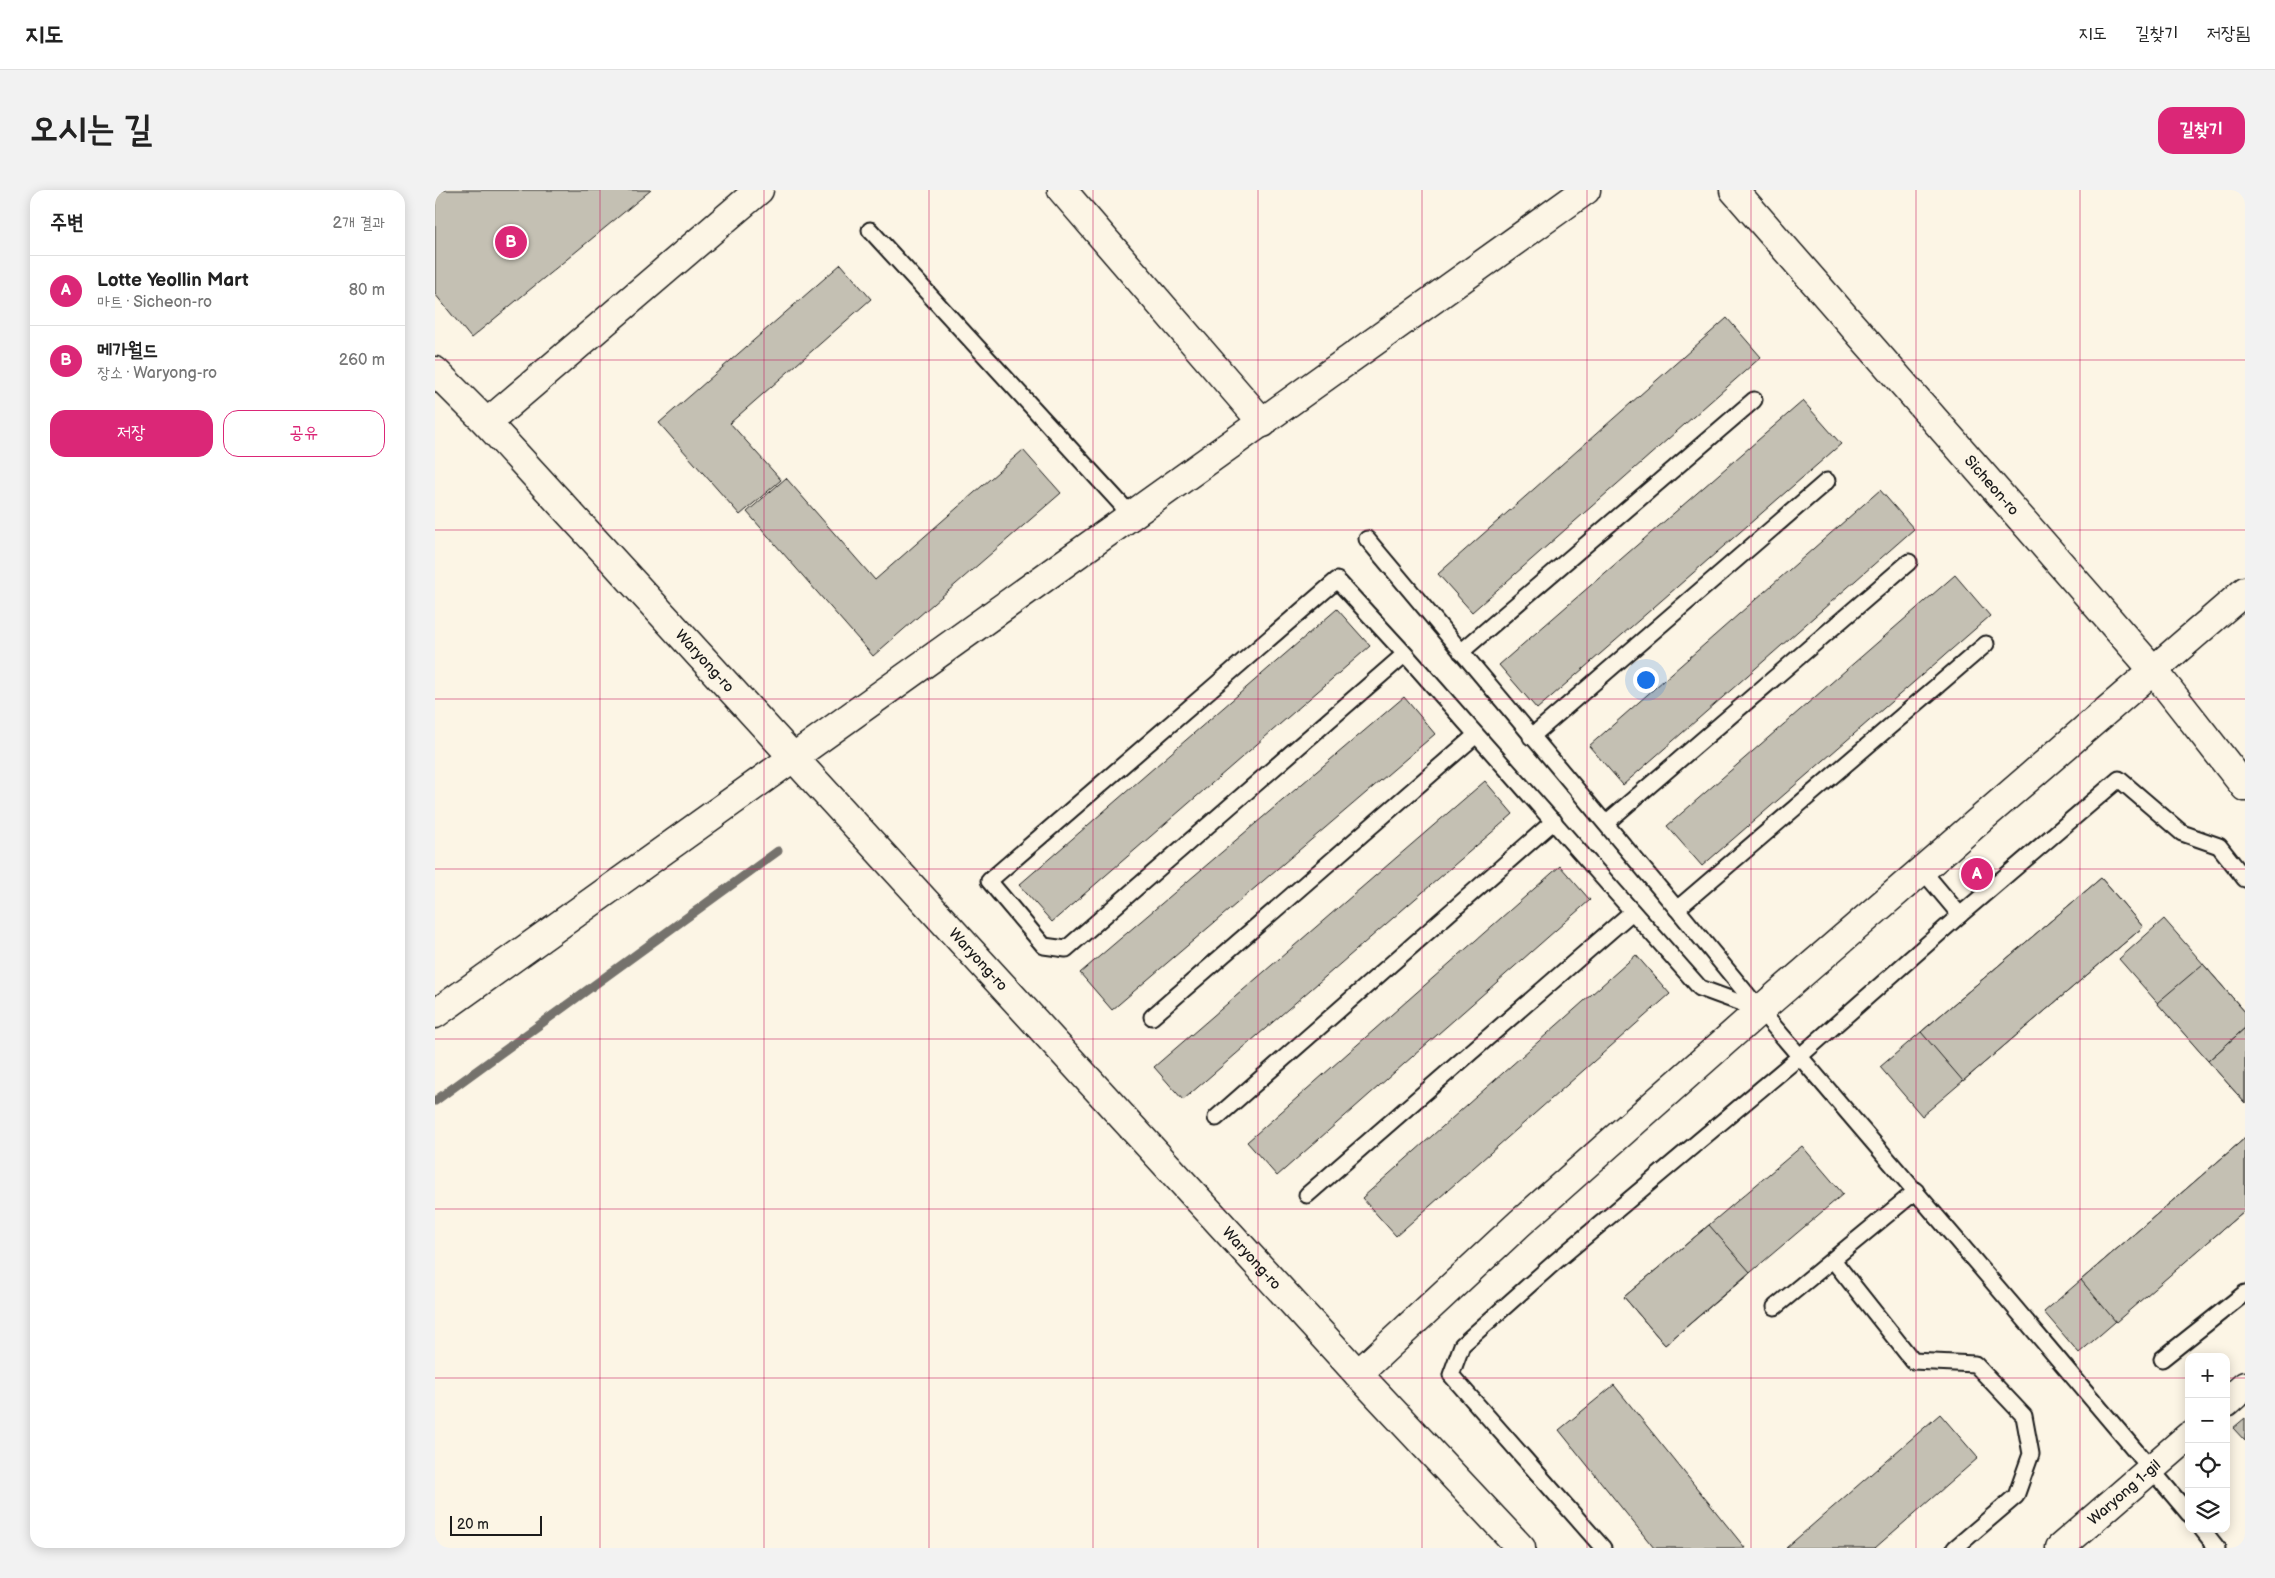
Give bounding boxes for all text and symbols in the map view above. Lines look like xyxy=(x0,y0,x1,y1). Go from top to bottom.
text: 지도 xyxy=(25,20,64,49)
text: 지도 xyxy=(2078,23,2107,44)
text: 길찾기 xyxy=(2135,23,2179,44)
text: 저장됨 xyxy=(2207,23,2250,44)
button: 길찾기 xyxy=(2158,107,2245,154)
text: 오시는 길 xyxy=(30,108,152,151)
text: 주변 xyxy=(50,210,84,235)
text: 2개 결과 xyxy=(333,214,385,233)
pin: B xyxy=(495,223,527,261)
text: Lotte Yeollin Mart xyxy=(97,269,249,292)
text: A xyxy=(61,281,71,300)
text: 80 m xyxy=(349,281,385,300)
text: 마트 · Sicheon-ro xyxy=(97,293,212,312)
text: 메가월드 xyxy=(97,339,158,362)
text: B xyxy=(60,351,72,370)
text: 260 m xyxy=(339,351,385,370)
text: 장소 · Waryong-ro xyxy=(97,364,217,383)
button: 저장 xyxy=(50,410,213,457)
button: 공유 xyxy=(223,410,385,457)
street label: Sicheon-ro xyxy=(1960,452,2023,520)
street label: Waryong-ro xyxy=(671,626,738,697)
your location xyxy=(1633,667,1659,693)
pin: A xyxy=(1961,855,1993,893)
street label: Waryong-ro xyxy=(944,924,1012,995)
street label: Waryong-ro xyxy=(1218,1223,1285,1294)
map controls xyxy=(2185,1353,2230,1533)
button: + xyxy=(2185,1353,2230,1398)
button: − xyxy=(2185,1398,2230,1443)
button: locate xyxy=(2185,1443,2230,1488)
street label: Waryong 1-gil xyxy=(2084,1456,2165,1529)
button: layers xyxy=(2185,1488,2230,1533)
scale bar xyxy=(450,1513,543,1536)
text: 20 m xyxy=(457,1516,489,1533)

